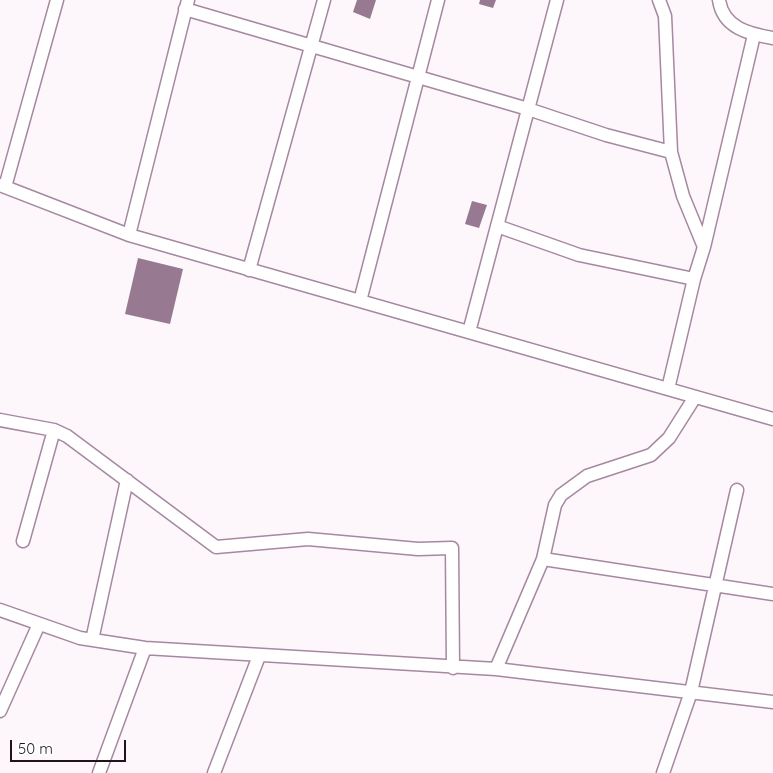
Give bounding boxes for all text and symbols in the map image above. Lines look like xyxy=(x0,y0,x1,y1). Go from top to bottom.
scale bar xyxy=(12,730,129,762)
text: 50 m xyxy=(18,739,53,758)

